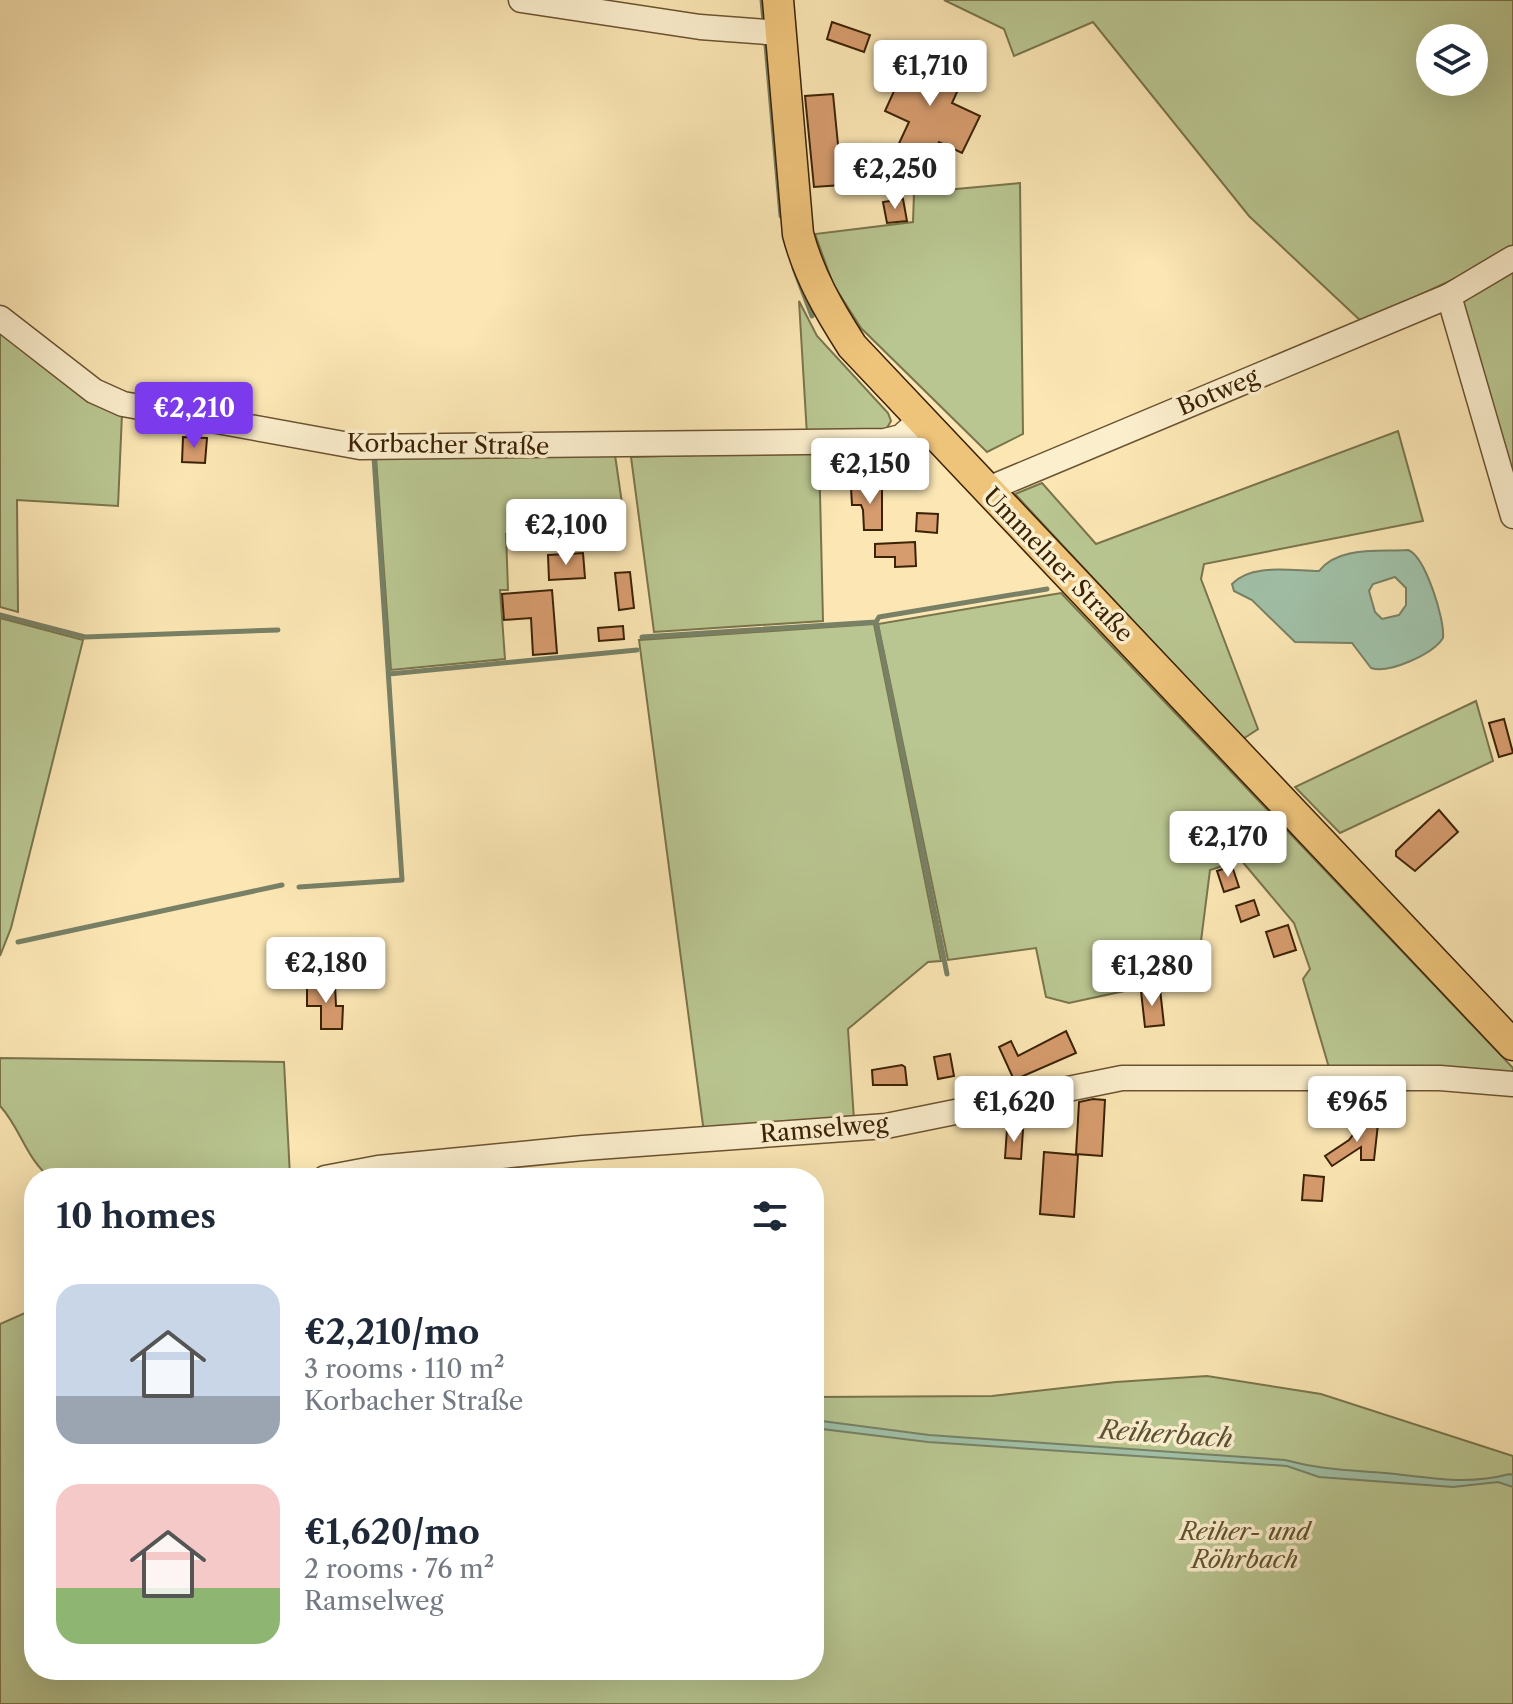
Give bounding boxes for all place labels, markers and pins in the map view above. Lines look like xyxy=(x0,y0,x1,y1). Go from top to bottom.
pin: €1,710 xyxy=(865,40,995,108)
pin: €2,250 xyxy=(830,143,960,211)
pin: €2,210 xyxy=(129,382,259,450)
pin: €2,150 xyxy=(805,438,935,506)
pin: €2,100 xyxy=(501,499,631,567)
pin: €2,170 xyxy=(1163,811,1293,879)
pin: €2,180 xyxy=(261,937,391,1005)
pin: €1,280 xyxy=(1087,940,1217,1008)
pin: €1,620 xyxy=(949,1076,1079,1144)
pin: €965 xyxy=(1310,1076,1404,1144)

